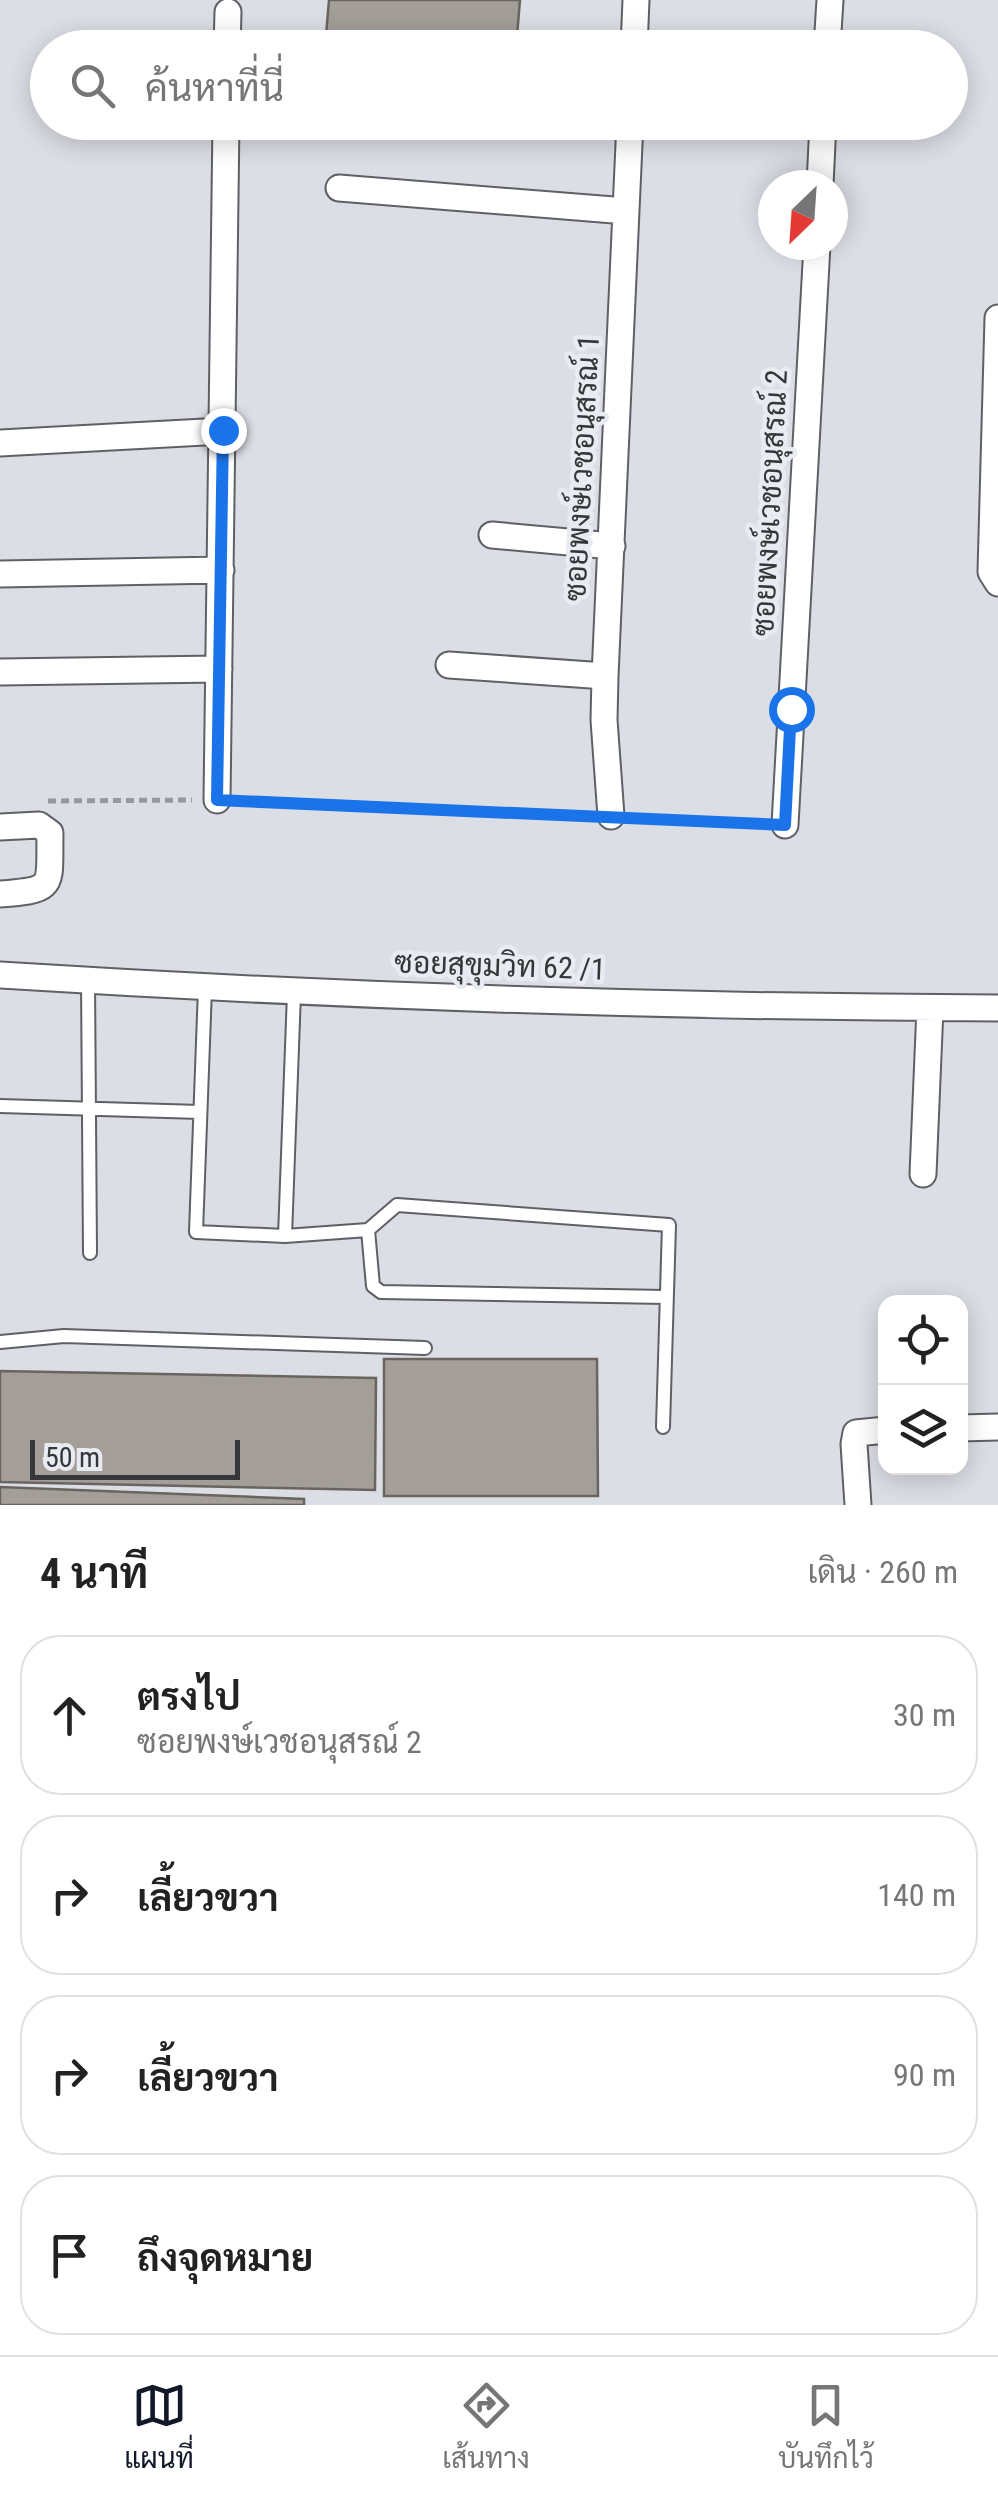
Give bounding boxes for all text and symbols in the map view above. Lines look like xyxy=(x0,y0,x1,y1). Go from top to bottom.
search box xyxy=(30,30,968,140)
icon: search xyxy=(65,58,120,113)
text: ค้นหาที่นี่ xyxy=(145,66,284,110)
north arrow xyxy=(758,170,848,260)
street label: ซอยพงษ์เวชอนุสรณ์ 1 xyxy=(555,334,610,602)
street label: ซอยพงษ์เวชอนุสรณ์ 2 xyxy=(743,369,798,637)
route end xyxy=(201,408,247,454)
route start xyxy=(769,687,815,733)
street label: ซอยสุขุมวิท 62 /1 xyxy=(394,944,606,991)
map controls xyxy=(878,1295,968,1475)
button: locate xyxy=(878,1295,968,1385)
button: layers xyxy=(878,1385,968,1475)
scale bar xyxy=(30,1435,240,1480)
text: 50 m xyxy=(45,1441,100,1474)
text: 4 นาที xyxy=(40,1549,148,1598)
text: เดิน · 260 m xyxy=(807,1553,958,1591)
text: ตรงไป xyxy=(137,1675,241,1719)
icon: ahead xyxy=(42,1688,97,1743)
text: 30 m xyxy=(893,1696,956,1734)
text: ซอยพงษ์เวชอนุสรณ์ 2 xyxy=(137,1723,422,1761)
icon: right xyxy=(42,1868,97,1923)
text: เลี้ยวขวา xyxy=(137,1876,279,1920)
text: 140 m xyxy=(877,1876,956,1914)
icon: right xyxy=(42,2048,97,2103)
text: เลี้ยวขวา xyxy=(137,2056,279,2100)
text: 90 m xyxy=(893,2056,956,2094)
icon: arrive xyxy=(42,2228,97,2283)
text: ถึงจุดหมาย xyxy=(137,2236,313,2280)
tab: แผนที่ xyxy=(124,2378,194,2475)
tab: เส้นทาง xyxy=(442,2378,530,2475)
tab: บันทึกไว้ xyxy=(778,2378,874,2475)

